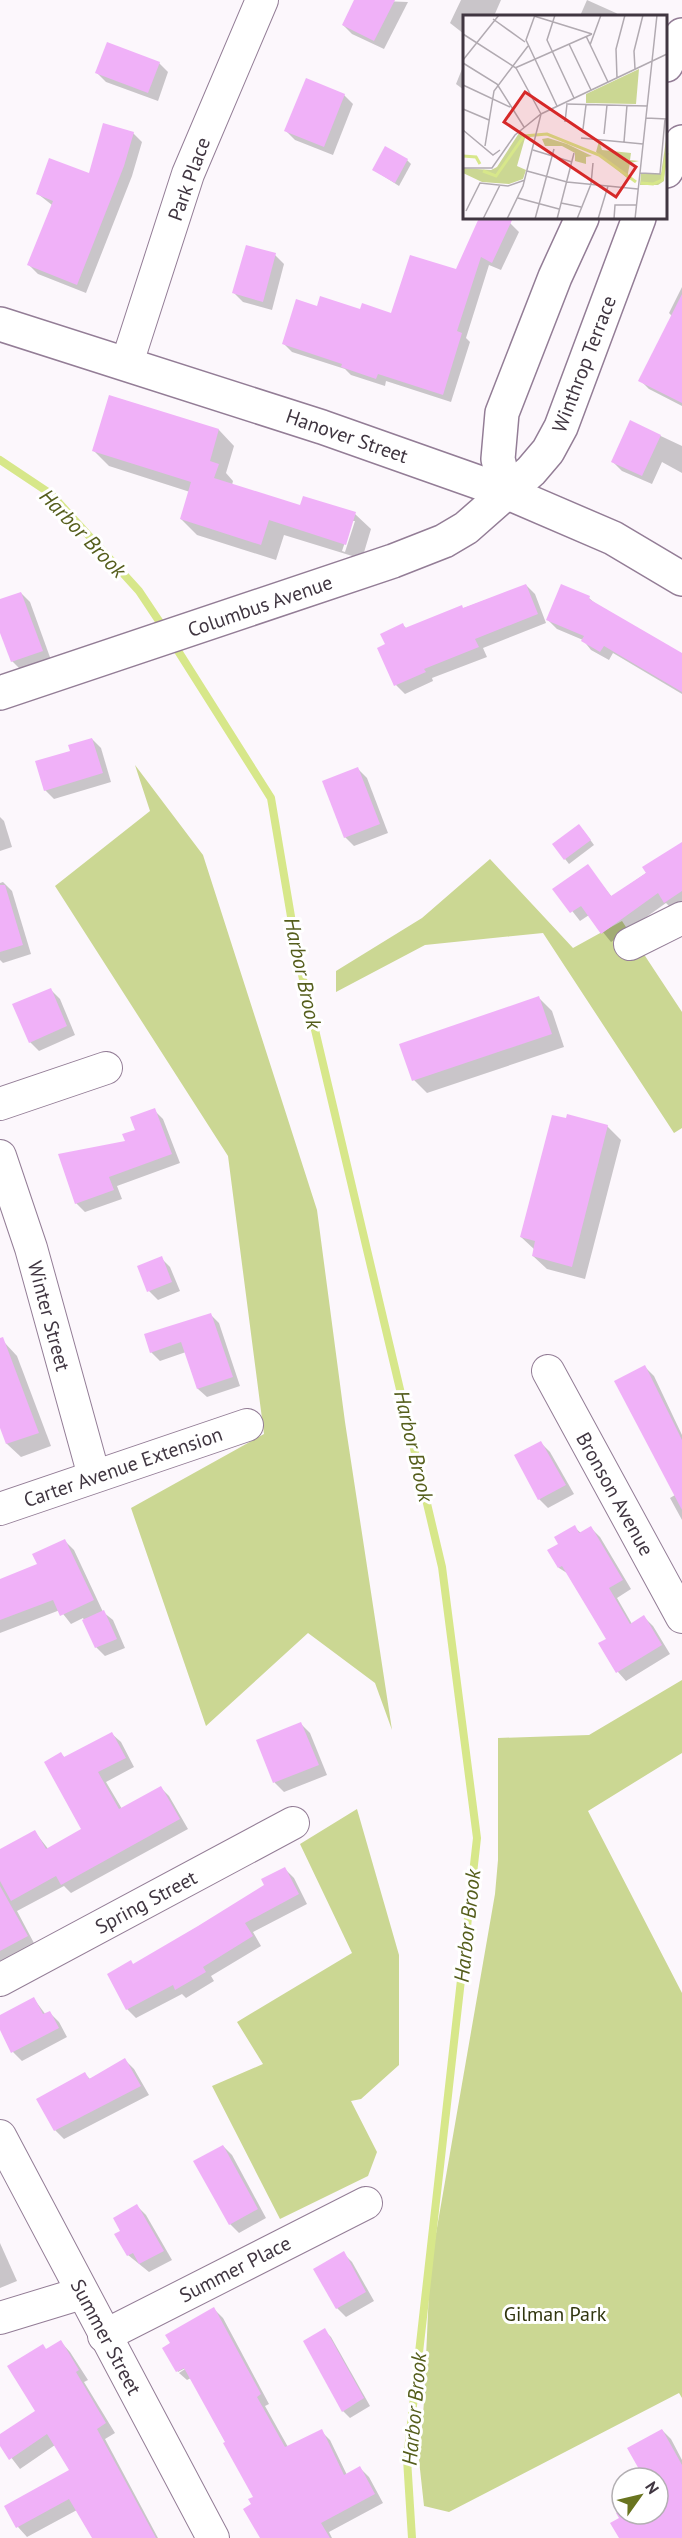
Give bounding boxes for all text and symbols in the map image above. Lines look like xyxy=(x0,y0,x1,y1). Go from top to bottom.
inset map xyxy=(463,15,667,219)
street label: Park Place xyxy=(162,134,216,224)
street label: Winthrop Terrace xyxy=(546,292,622,436)
street label: Hanover Street xyxy=(282,403,412,469)
water label: Harbor Brook xyxy=(34,483,133,584)
street label: Columbus Avenue xyxy=(184,569,336,643)
water label: Harbor Brook xyxy=(278,915,328,1033)
street label: Winter Street xyxy=(22,1258,76,1374)
water label: Harbor Brook xyxy=(388,1388,440,1506)
street label: Carter Avenue Extension xyxy=(20,1421,226,1513)
street label: Bronson Avenue xyxy=(570,1428,660,1560)
street label: Spring Street xyxy=(91,1864,202,1940)
water label: Harbor Brook xyxy=(448,1867,487,1984)
street label: Summer Place xyxy=(175,2230,295,2308)
street label: Summer Street xyxy=(65,2275,147,2399)
park label: Gilman Park xyxy=(504,2301,607,2327)
water label: Harbor Brook xyxy=(396,2350,433,2467)
north arrow xyxy=(610,2466,670,2526)
text: N xyxy=(641,2478,664,2498)

